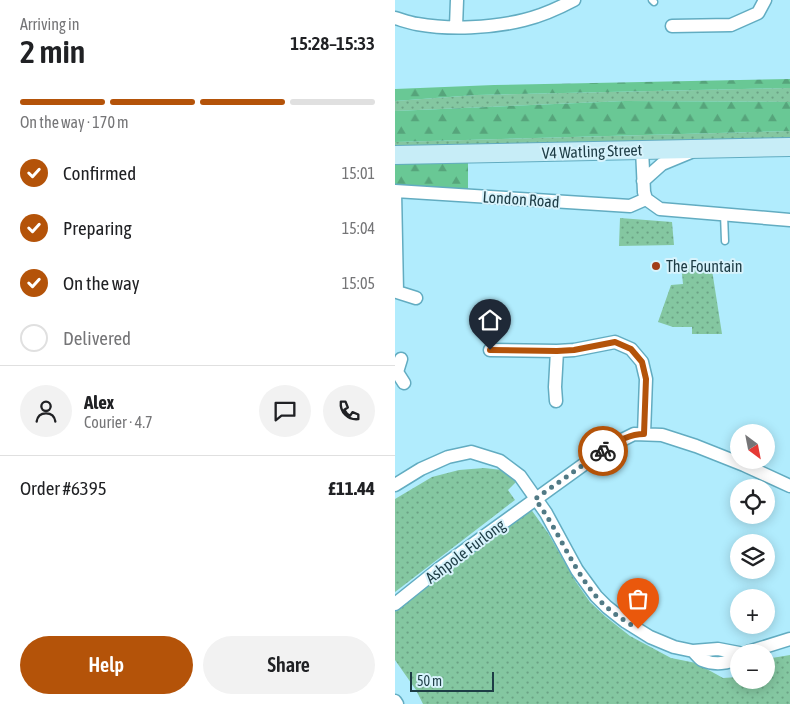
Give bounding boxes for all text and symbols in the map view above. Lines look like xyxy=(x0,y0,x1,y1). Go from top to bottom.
text: Arriving in xyxy=(20,15,80,33)
text: 15:28–15:33 xyxy=(290,32,375,54)
text: 2 min xyxy=(20,33,85,70)
text: On the way · 170 m xyxy=(20,113,129,131)
street label: V4 Watling Street xyxy=(541,140,643,163)
icon: check xyxy=(20,159,48,187)
text: Confirmed xyxy=(63,162,136,184)
text: 15:01 xyxy=(342,164,375,182)
street label: London Road xyxy=(482,187,560,211)
icon: check xyxy=(20,214,48,242)
text: Preparing xyxy=(63,217,132,239)
text: 15:04 xyxy=(342,219,375,237)
place label: The Fountain xyxy=(666,257,743,275)
marker: The Fountain xyxy=(650,260,662,272)
icon: check xyxy=(20,269,48,297)
text: On the way xyxy=(63,272,140,294)
text: 15:05 xyxy=(342,274,375,292)
pin xyxy=(469,299,511,350)
icon: home xyxy=(476,306,504,334)
text: Delivered xyxy=(63,327,131,349)
button: person xyxy=(20,385,72,437)
button: chat xyxy=(259,385,311,437)
button: phone xyxy=(323,385,375,437)
text: Alex xyxy=(84,391,114,413)
text: Courier · 4.7 xyxy=(84,413,153,431)
north arrow xyxy=(730,424,775,469)
map controls xyxy=(730,424,775,689)
courier xyxy=(578,426,628,476)
icon: bike xyxy=(589,437,617,465)
text: Order #6395 xyxy=(20,477,107,499)
text: £11.44 xyxy=(328,477,375,499)
button: locate xyxy=(730,479,775,524)
street label: Ashpole Furlong xyxy=(422,515,509,588)
button: layers xyxy=(730,534,775,579)
pin xyxy=(617,578,659,629)
icon: bag xyxy=(624,585,652,613)
button: + xyxy=(730,589,775,634)
button: Help xyxy=(20,636,193,694)
button: Share xyxy=(203,636,375,694)
button: − xyxy=(730,644,775,689)
scale bar xyxy=(410,669,494,692)
text: 50 m xyxy=(417,673,442,689)

